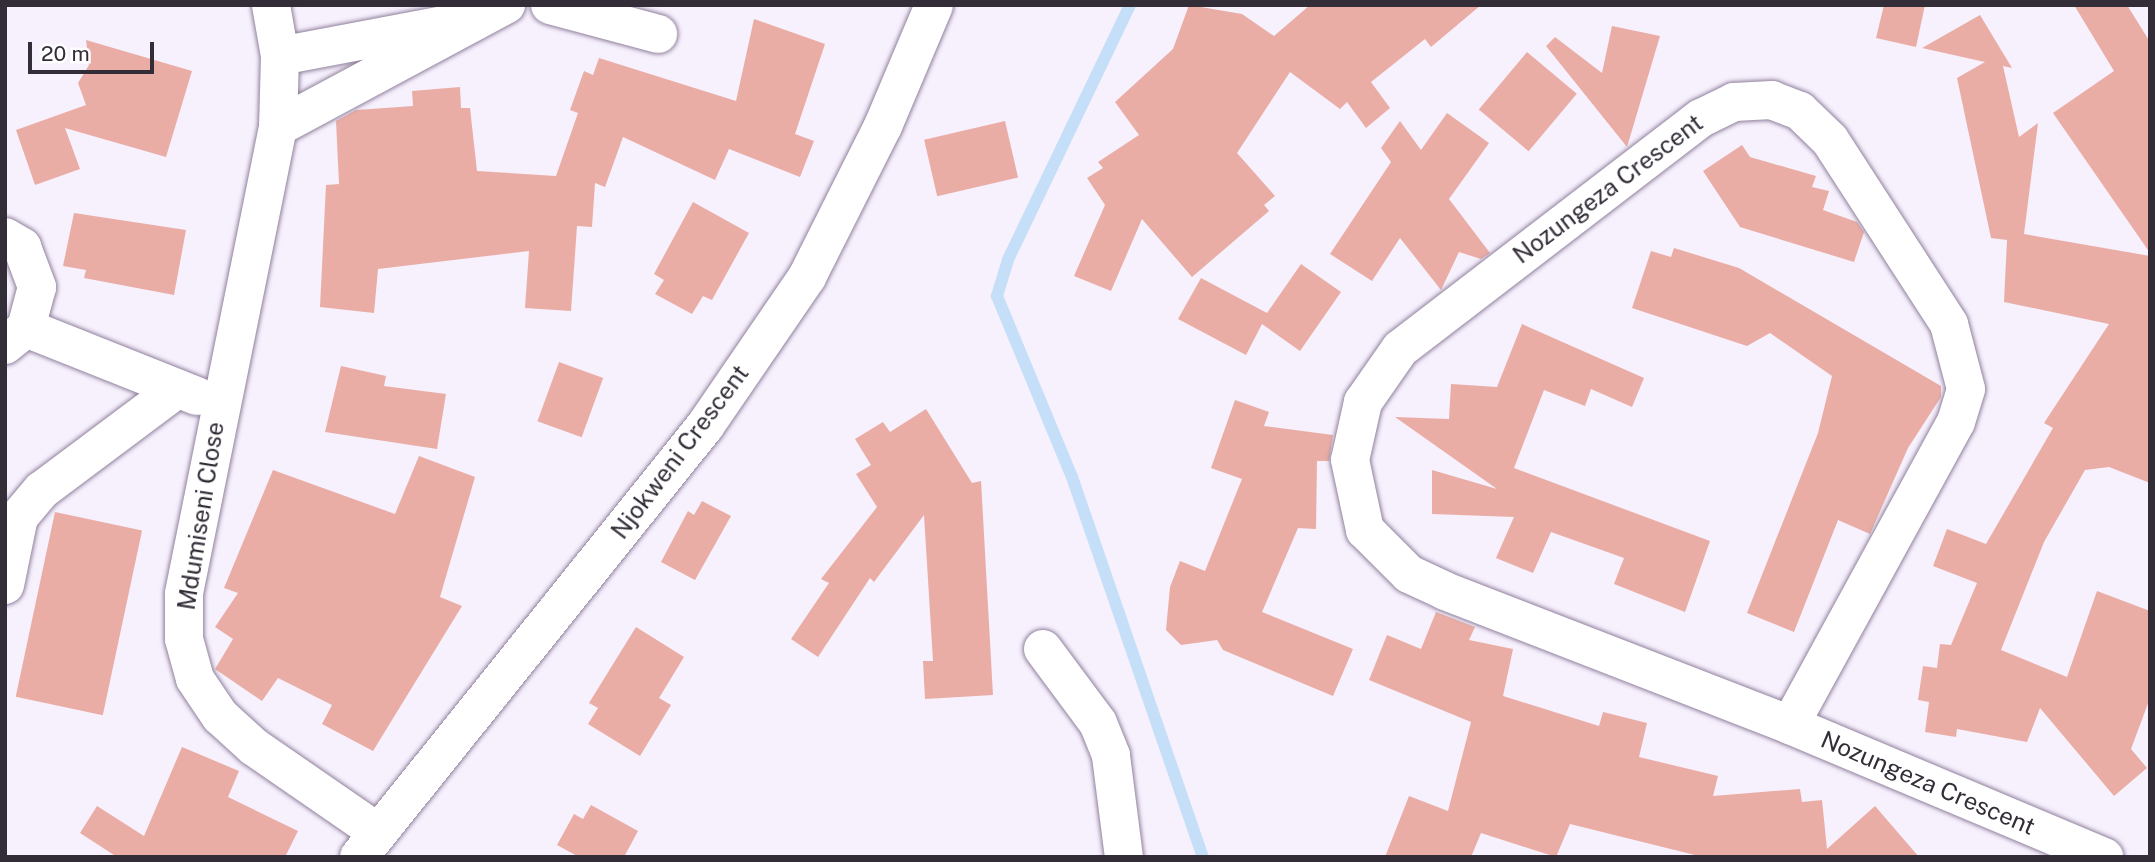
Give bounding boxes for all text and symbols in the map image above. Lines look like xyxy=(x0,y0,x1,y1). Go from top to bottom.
scale bar xyxy=(32,28,158,72)
text: 20 m xyxy=(41,41,90,66)
street label: Nozungeza Crescent xyxy=(1508,108,1708,270)
street label: Njokweni Crescent xyxy=(605,359,755,545)
street label: Mdumiseni Close xyxy=(172,420,230,612)
street label: Nozungeza Crescent xyxy=(1817,725,2039,841)

